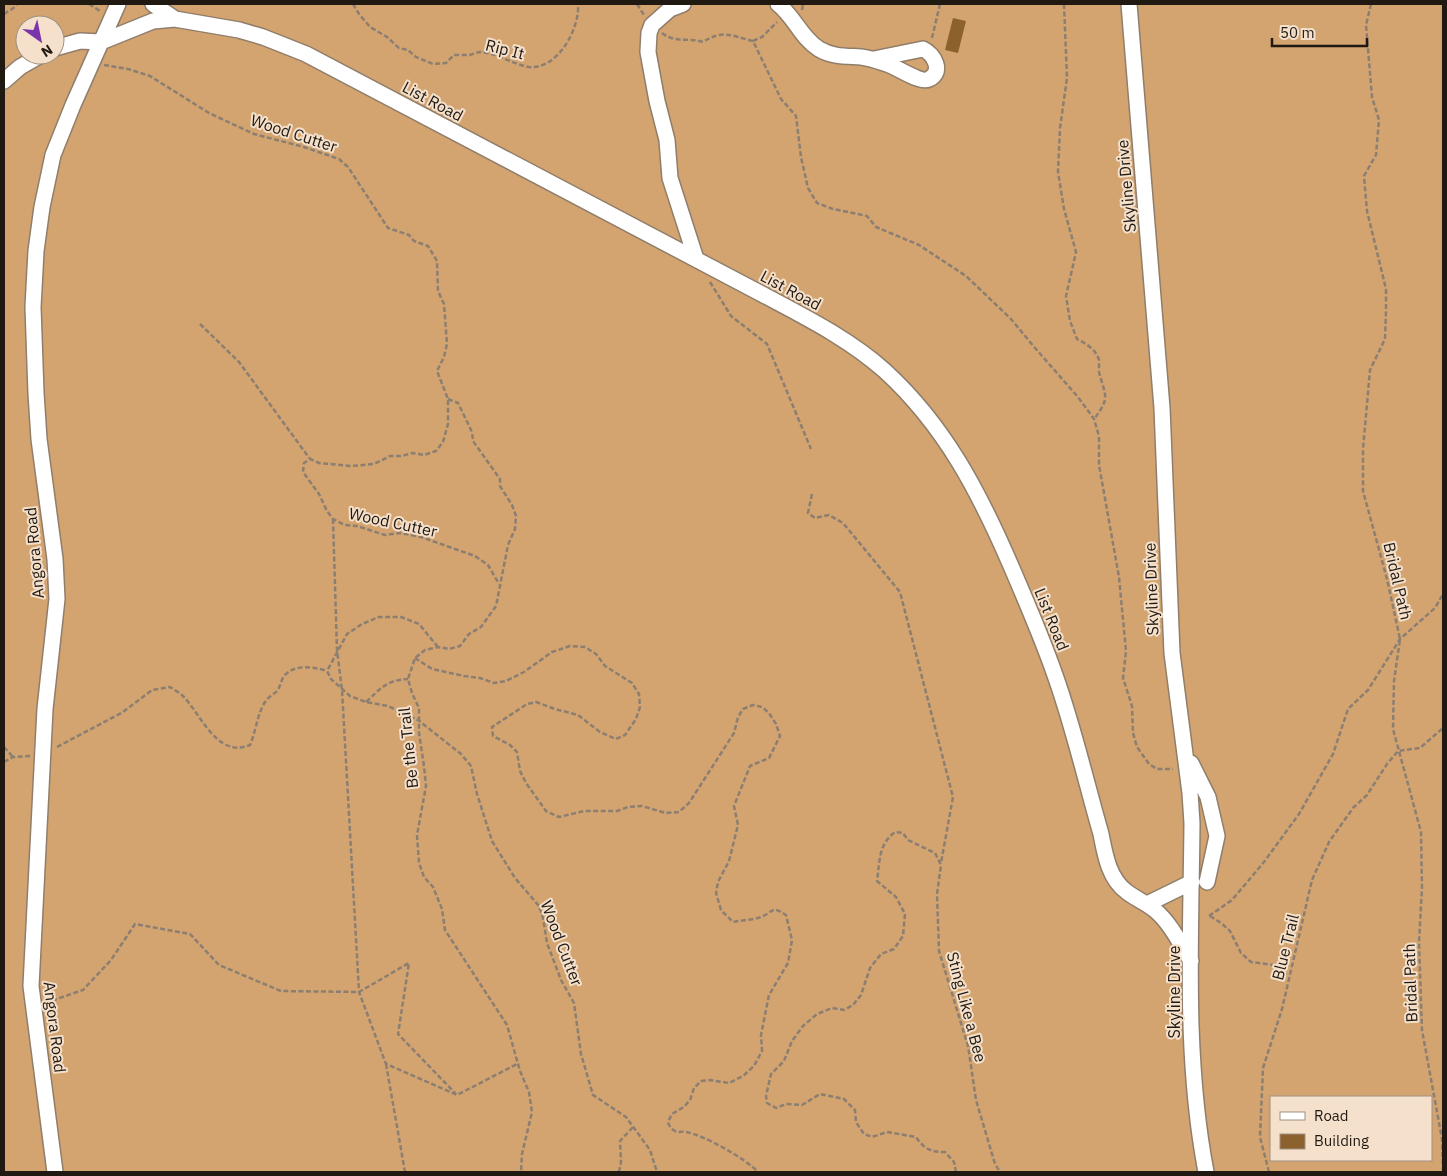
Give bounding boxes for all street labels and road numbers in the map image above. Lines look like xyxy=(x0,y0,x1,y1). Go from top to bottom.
street label: Rip It xyxy=(484,35,526,63)
street label: List Road xyxy=(399,77,467,125)
street label: Wood Cutter xyxy=(248,110,340,156)
street label: Skyline Drive xyxy=(1112,139,1140,233)
street label: List Road xyxy=(757,266,825,314)
street label: Wood Cutter xyxy=(347,503,439,541)
street label: Angora Road xyxy=(20,507,48,599)
street label: Bridal Path xyxy=(1379,540,1417,622)
street label: Skyline Drive xyxy=(1139,542,1163,636)
street label: List Road xyxy=(1030,585,1074,653)
street label: Be the Trail xyxy=(394,706,422,790)
street label: Wood Cutter xyxy=(537,898,587,989)
street label: Blue Trail xyxy=(1267,912,1303,982)
street label: Bridal Path xyxy=(1399,943,1421,1023)
street label: Skyline Drive xyxy=(1164,945,1184,1038)
street label: Sting Like a Bee xyxy=(943,950,991,1065)
street label: Angora Road xyxy=(39,980,71,1074)

